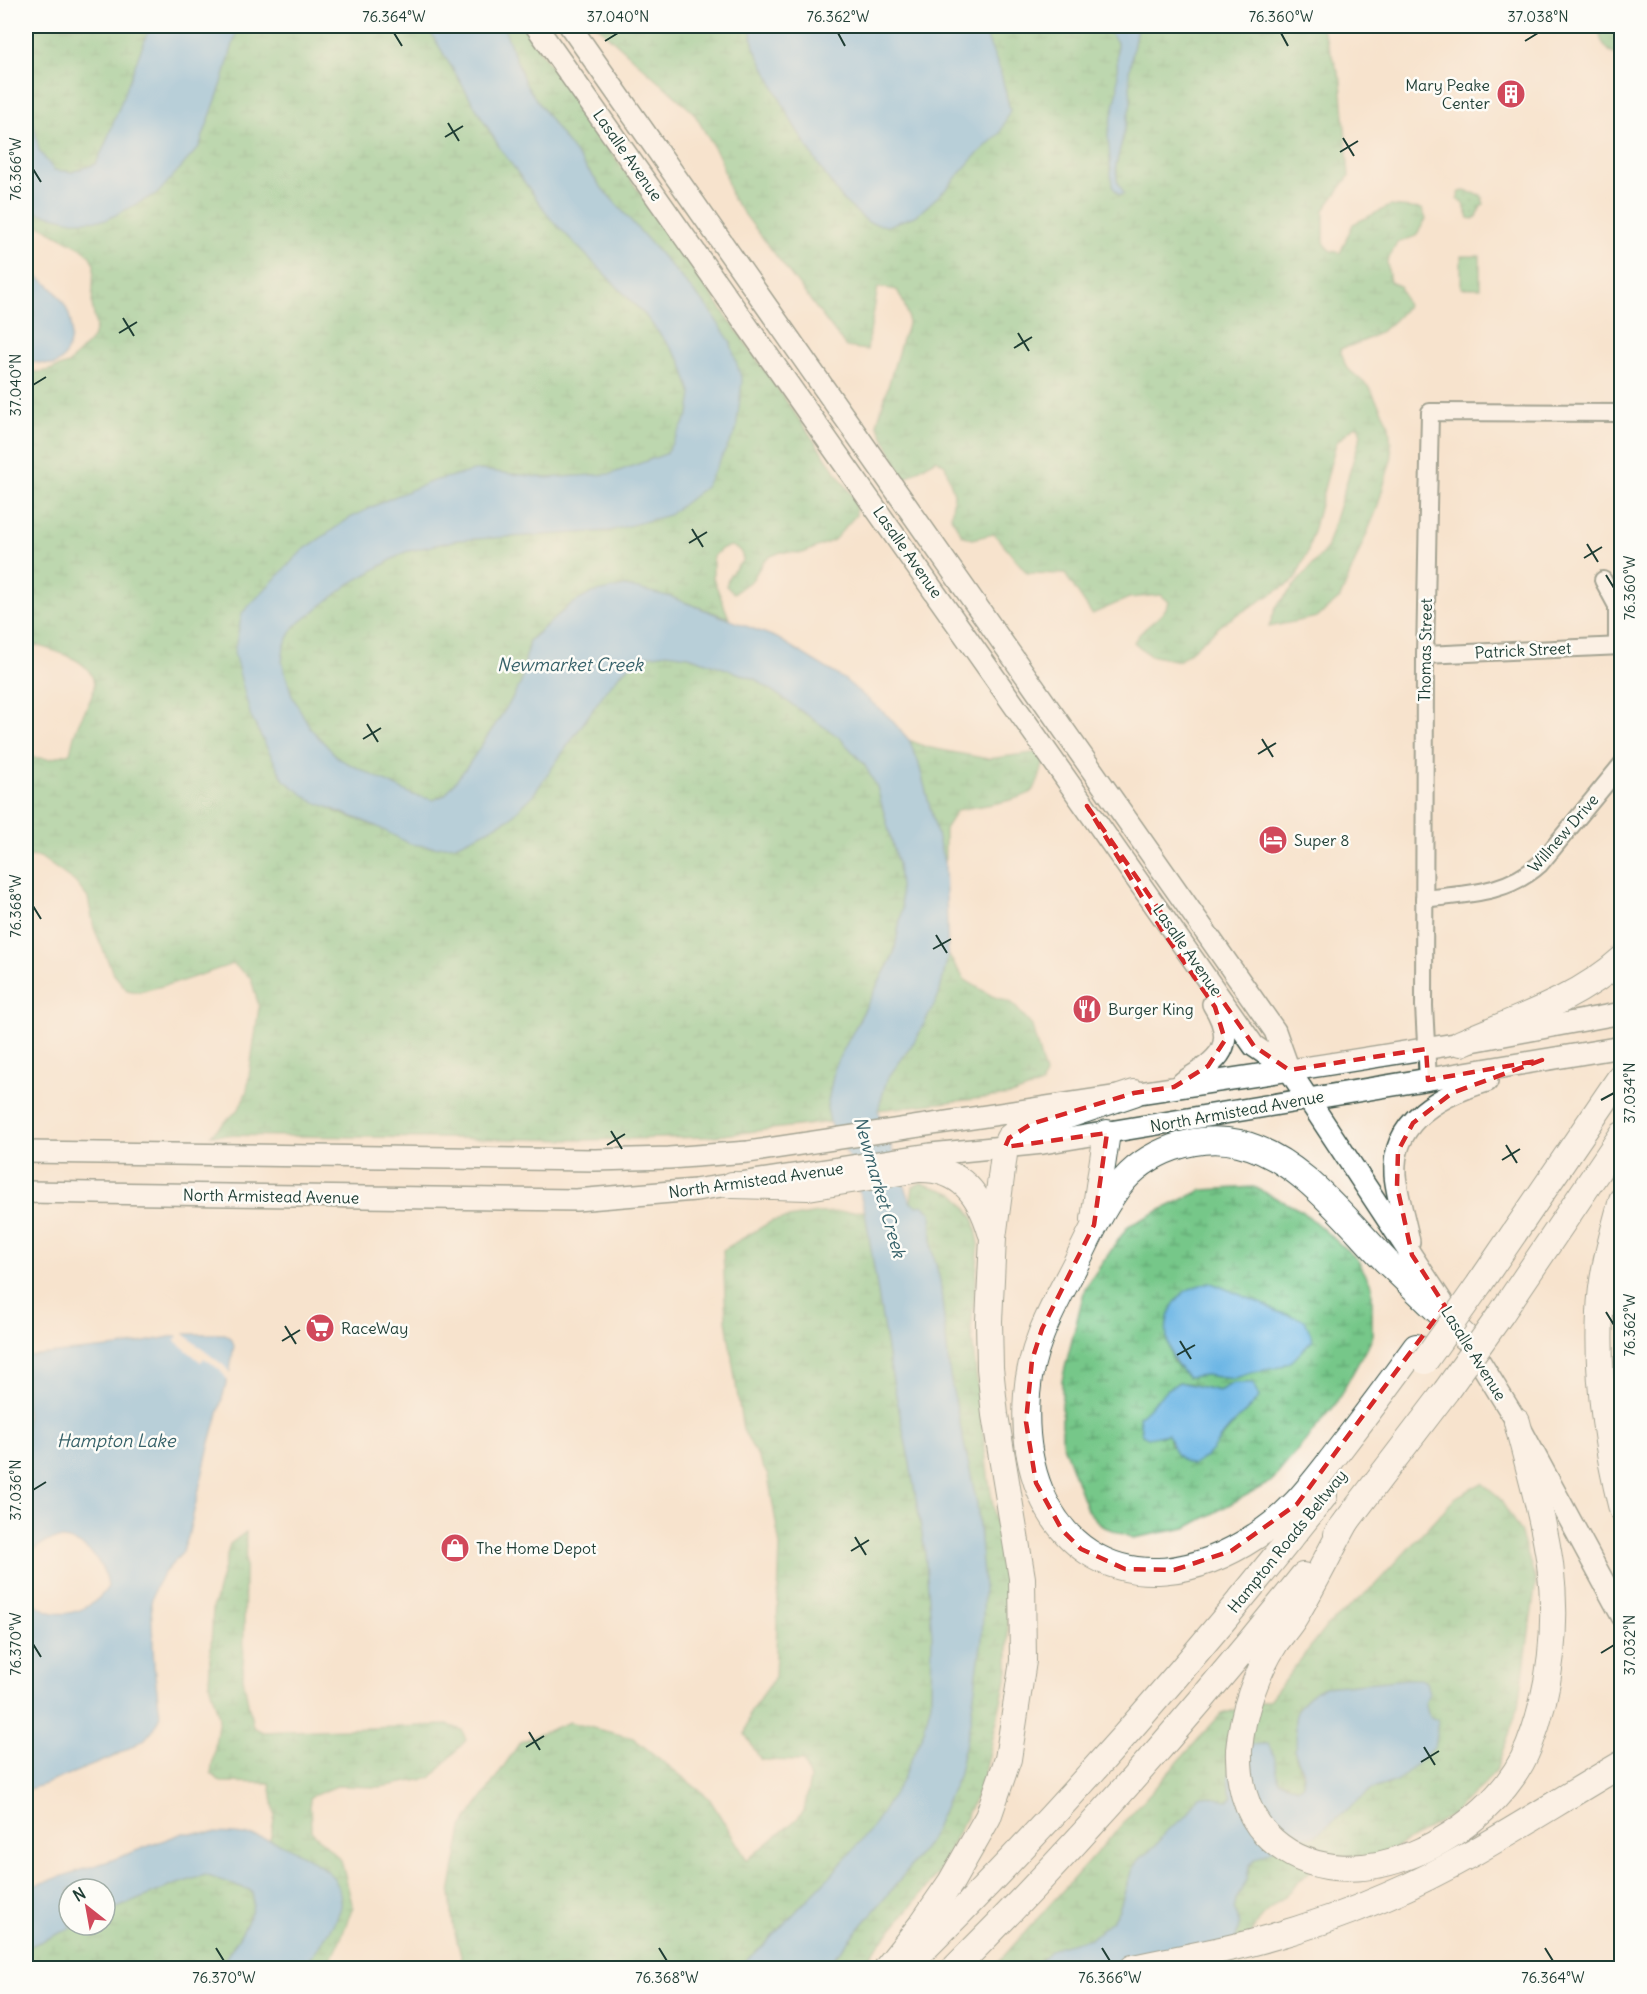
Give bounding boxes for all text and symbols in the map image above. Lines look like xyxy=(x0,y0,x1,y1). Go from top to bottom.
text: 76.364°W xyxy=(362,7,426,26)
text: 37.040°N xyxy=(587,7,649,26)
text: 76.362°W xyxy=(807,7,870,26)
text: 76.360°W xyxy=(1249,7,1314,26)
text: 37.038°N xyxy=(1507,7,1569,26)
place label: Mary Peake Center xyxy=(1405,75,1490,113)
building icon: Mary Peake Center xyxy=(1495,78,1527,110)
street label: Lasalle Avenue xyxy=(589,105,667,205)
text: 76.366°W xyxy=(6,137,25,201)
text: 37.040°N xyxy=(6,354,25,416)
street label: Lasalle Avenue xyxy=(869,502,947,602)
text: 76.360°W xyxy=(1620,555,1639,620)
street label: Thomas Street xyxy=(1414,597,1436,702)
street label: Patrick Street xyxy=(1474,637,1572,663)
water label: Newmarket Creek xyxy=(497,653,645,676)
street label: Willnew Drive xyxy=(1523,790,1603,876)
hotel icon: Super 8 xyxy=(1257,824,1289,856)
place label: Super 8 xyxy=(1294,830,1350,850)
text: 76.368°W xyxy=(6,874,25,938)
street label: Lasalle Avenue xyxy=(1149,900,1227,1000)
restaurant icon: Burger King xyxy=(1071,993,1103,1025)
place label: Burger King xyxy=(1108,999,1194,1019)
text: 37.034°N xyxy=(1620,1062,1639,1124)
street label: North Armistead Avenue xyxy=(1148,1086,1326,1136)
water label: Newmarket Creek xyxy=(849,1114,912,1262)
street label: North Armistead Avenue xyxy=(667,1158,845,1202)
street label: North Armistead Avenue xyxy=(183,1184,359,1208)
text: 76.362°W xyxy=(1620,1293,1639,1356)
street label: Lasalle Avenue xyxy=(1437,1302,1511,1404)
supermarket icon: RaceWay xyxy=(304,1312,336,1344)
place label: RaceWay xyxy=(341,1318,408,1338)
water label: Hampton Lake xyxy=(57,1429,177,1452)
text: 37.036°N xyxy=(6,1459,25,1521)
street label: Hampton Roads Beltway xyxy=(1223,1465,1351,1617)
shop icon: The Home Depot xyxy=(439,1532,471,1564)
place label: The Home Depot xyxy=(476,1538,597,1558)
text: 76.370°W xyxy=(6,1612,25,1676)
text: 37.032°N xyxy=(1620,1615,1639,1675)
north arrow xyxy=(57,1877,117,1937)
text: N xyxy=(69,1883,89,1906)
text: 76.370°W xyxy=(192,1968,256,1987)
text: 76.368°W xyxy=(635,1968,699,1987)
text: 76.366°W xyxy=(1078,1968,1142,1987)
text: 76.364°W xyxy=(1521,1968,1585,1987)

